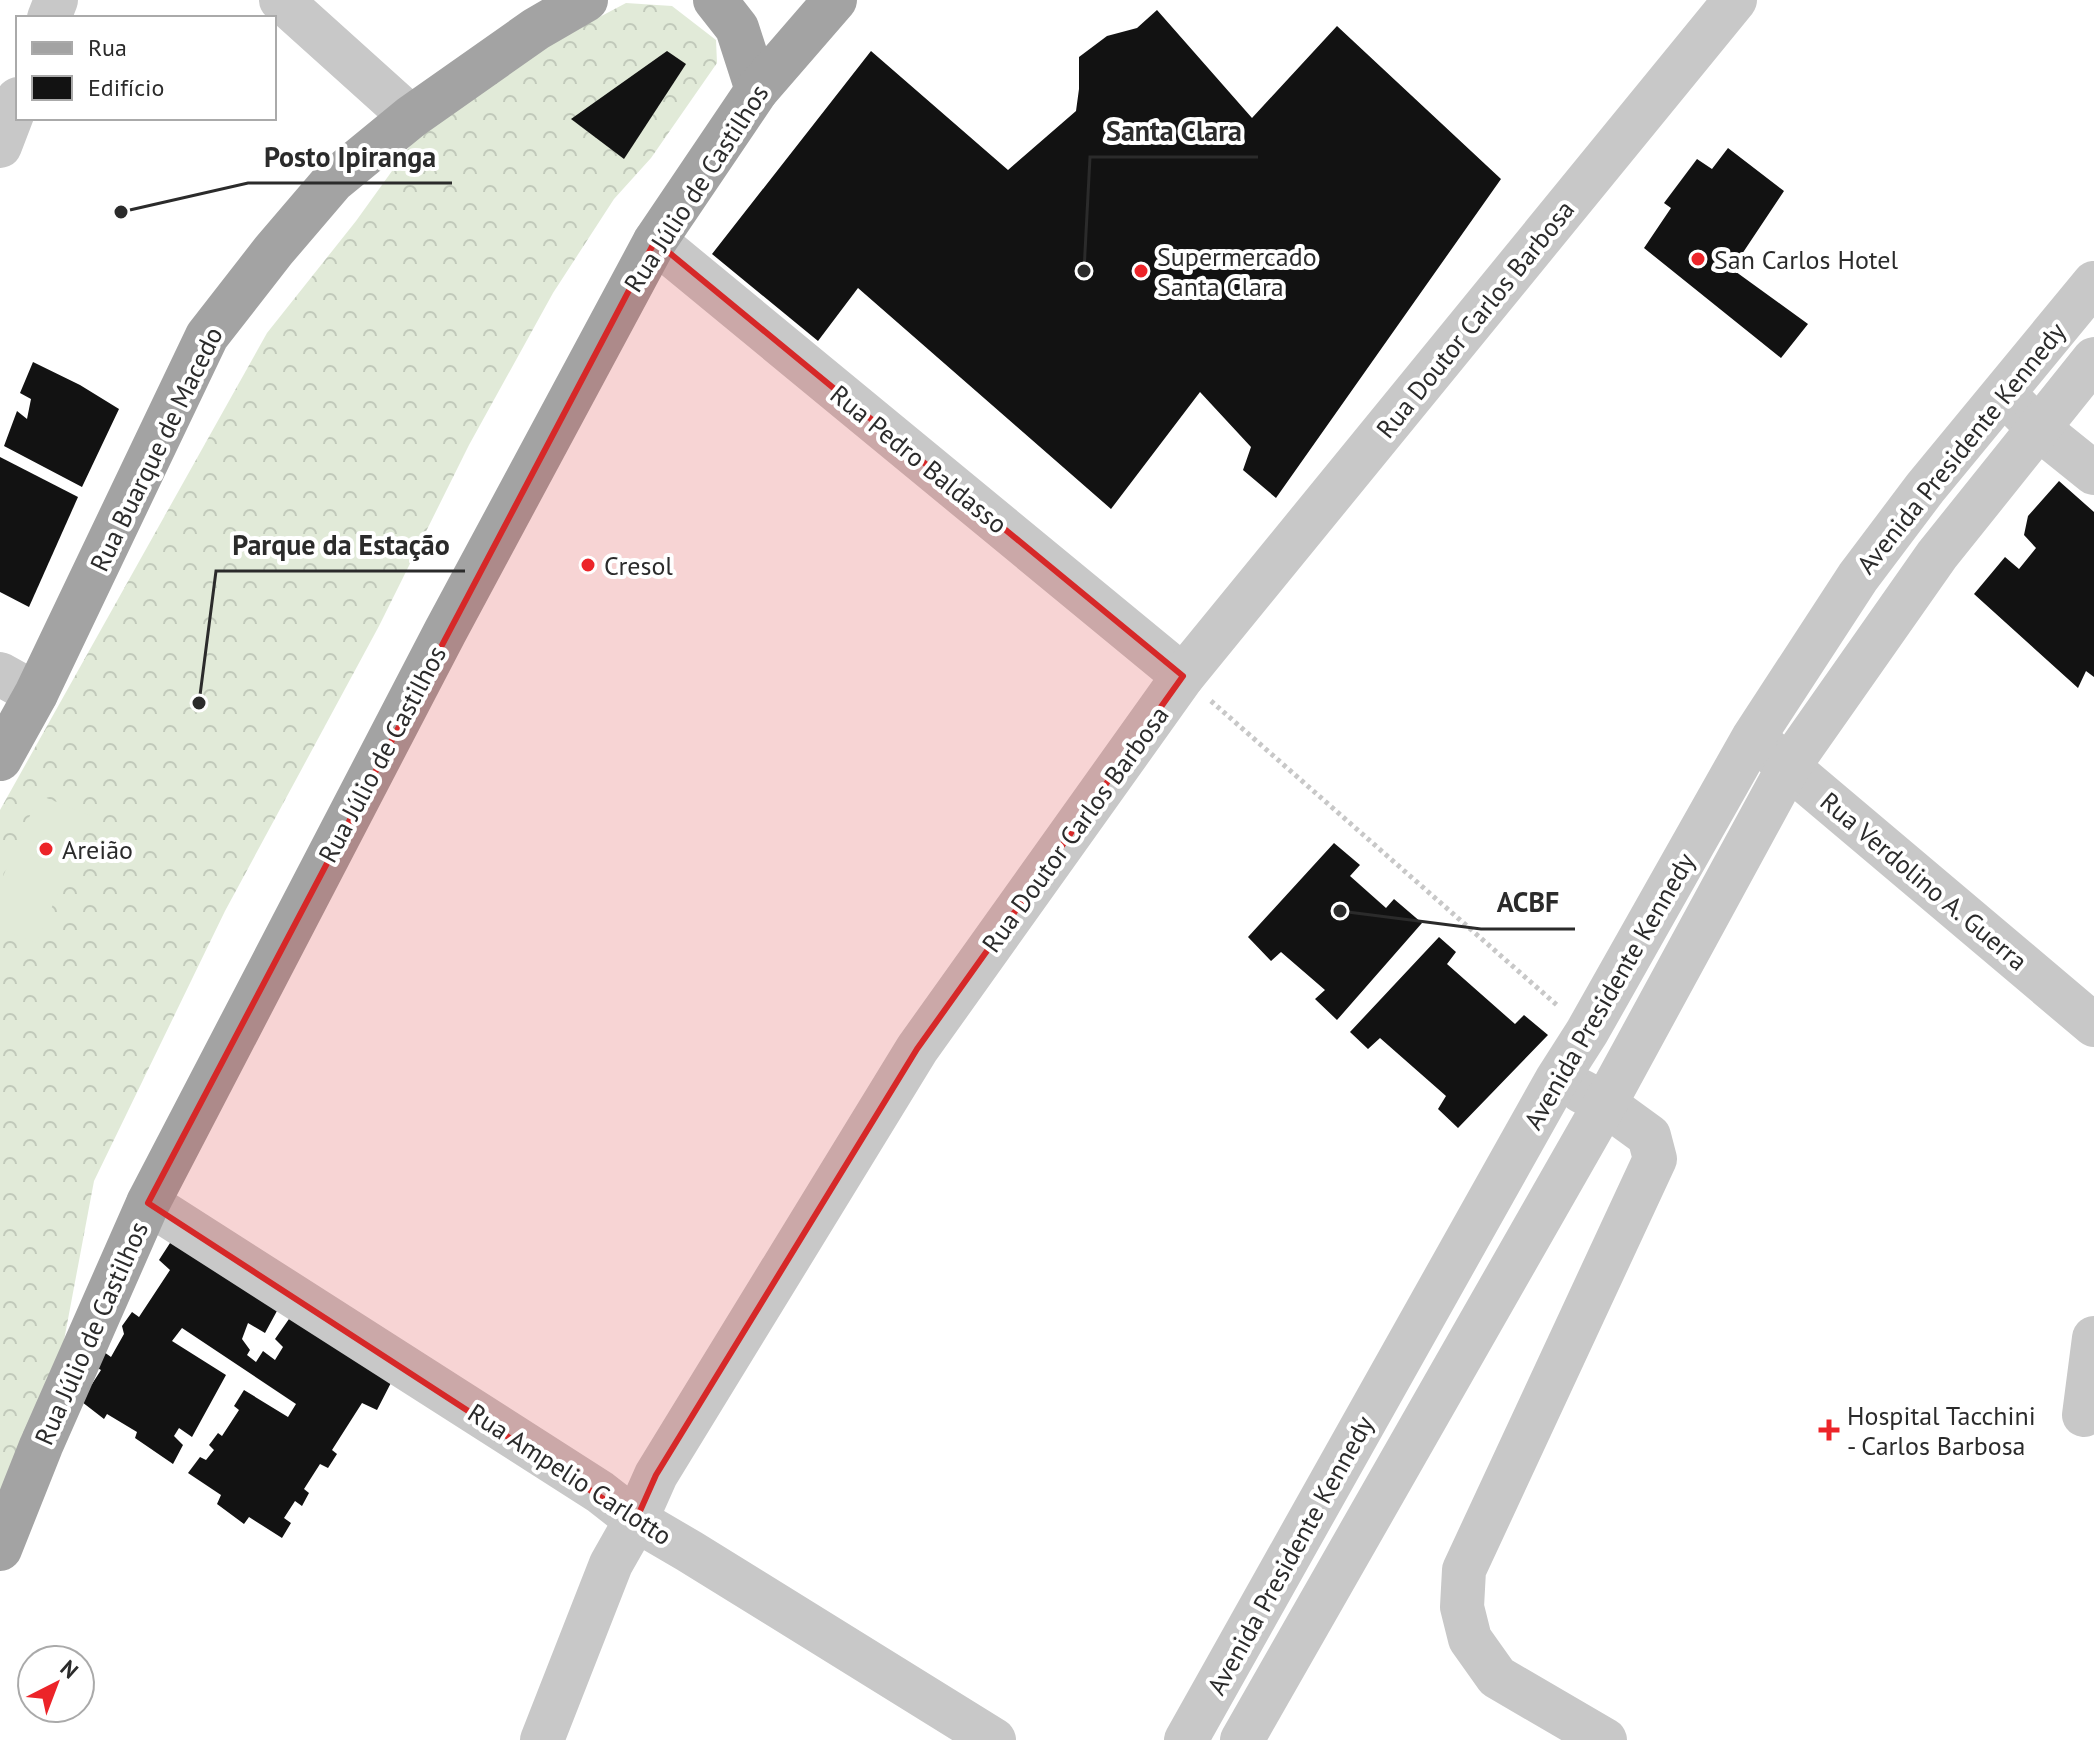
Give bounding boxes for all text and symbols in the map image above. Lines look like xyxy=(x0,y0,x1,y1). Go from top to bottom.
legend xyxy=(16,16,276,120)
text: Rua xyxy=(88,32,127,63)
text: Edifício xyxy=(88,72,164,103)
street label: Rua Júlio de Castilhos xyxy=(617,78,775,298)
callout: Santa Clara xyxy=(1090,105,1258,157)
text: Santa Clara xyxy=(1106,112,1242,149)
callout: Posto Ipiranga xyxy=(248,131,452,183)
text: Posto Ipiranga xyxy=(264,138,436,175)
street label: Rua Doutor Carlos Barbosa xyxy=(1369,193,1581,445)
place label: Supermercado Santa Clara xyxy=(1157,240,1317,303)
place label: San Carlos Hotel xyxy=(1714,243,1899,276)
marker: San Carlos Hotel xyxy=(1689,250,1707,268)
marker: Supermercado Santa Clara xyxy=(1132,262,1150,280)
street label: Avenida Presidente Kennedy xyxy=(1849,316,2073,580)
street label: Rua Buarque de Macedo xyxy=(82,321,230,577)
street label: Rua Pedro Baldasso xyxy=(824,378,1014,540)
callout: Parque da Estação xyxy=(216,519,465,571)
text: Parque da Estação xyxy=(232,526,450,563)
place label: Cresol xyxy=(604,549,673,582)
marker: Cresol xyxy=(579,556,597,574)
street label: Rua Júlio de Castilhos xyxy=(311,640,453,868)
street label: Rua Doutor Carlos Barbosa xyxy=(974,699,1176,959)
street label: Rua Verdolino A. Guerra xyxy=(1814,785,2034,977)
place label: Areião xyxy=(62,833,133,866)
marker: Areião xyxy=(37,840,55,858)
street label: Avenida Presidente Kennedy xyxy=(1516,847,1702,1135)
callout: ACBF xyxy=(1481,877,1575,929)
text: ACBF xyxy=(1497,883,1559,920)
street label: Rua Júlio de Castilhos xyxy=(27,1216,155,1450)
street label: Rua Ampelio Carlotto xyxy=(462,1396,678,1552)
place label: Hospital Tacchini - Carlos Barbosa xyxy=(1847,1399,2036,1462)
street label: Avenida Presidente Kennedy xyxy=(1199,1410,1381,1700)
marker: Hospital Tacchini - Carlos Barbosa xyxy=(1818,1419,1840,1441)
north arrow xyxy=(16,1644,96,1724)
text: N xyxy=(55,1654,84,1684)

